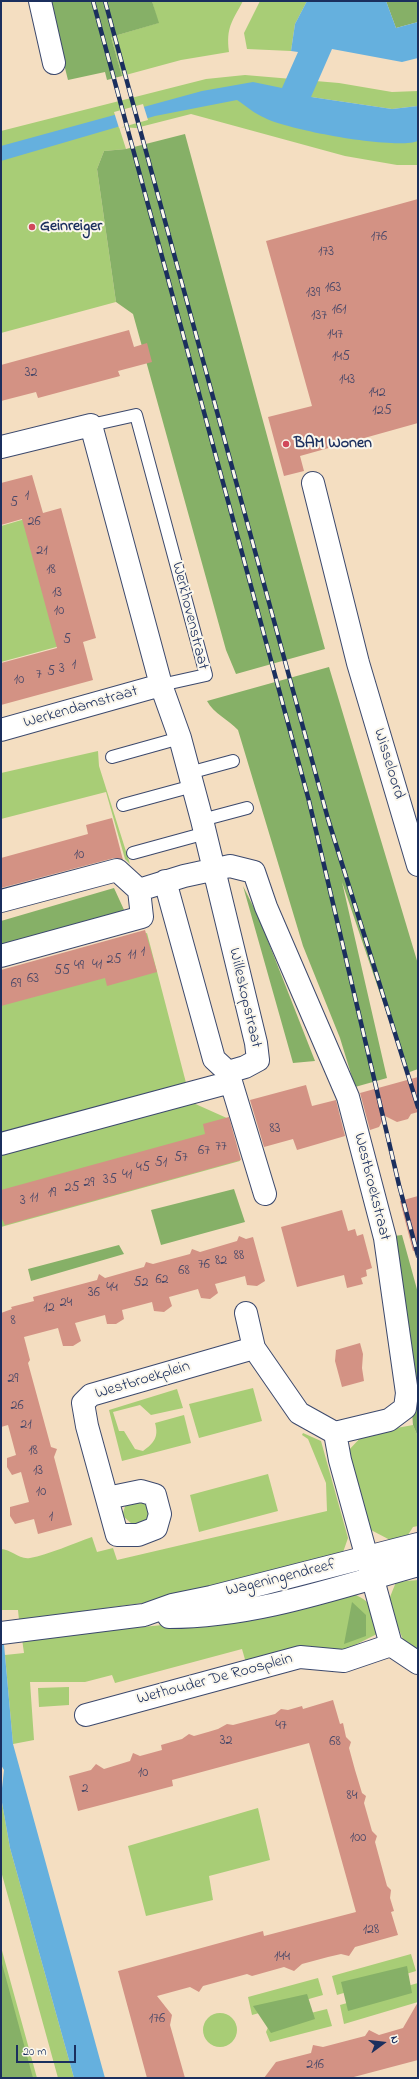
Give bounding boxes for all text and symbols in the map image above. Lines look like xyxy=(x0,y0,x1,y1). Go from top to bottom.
place label: Geinreiger xyxy=(40,217,102,237)
marker: Geinreiger xyxy=(27,222,37,232)
house number: 176 xyxy=(371,230,387,246)
house number: 173 xyxy=(318,245,334,261)
house number: 163 xyxy=(325,281,341,297)
house number: 139 xyxy=(306,286,320,302)
house number: 161 xyxy=(331,303,347,319)
house number: 137 xyxy=(311,309,327,325)
house number: 147 xyxy=(327,328,343,344)
house number: 145 xyxy=(332,350,350,366)
house number: 32 xyxy=(25,366,37,382)
house number: 143 xyxy=(339,373,355,389)
house number: 142 xyxy=(368,386,386,402)
house number: 125 xyxy=(372,404,392,420)
place label: BAM Wonen xyxy=(294,434,372,454)
marker: BAM Wonen xyxy=(281,439,291,449)
house number: 1 xyxy=(25,489,29,505)
house number: 5 xyxy=(10,496,18,512)
house number: 26 xyxy=(27,515,41,531)
house number: 21 xyxy=(36,544,48,560)
street label: Werkhovenstraat xyxy=(166,560,212,672)
house number: 18 xyxy=(46,563,56,579)
house number: 13 xyxy=(52,586,62,602)
house number: 10 xyxy=(54,604,64,620)
house number: 5 xyxy=(63,633,71,649)
house number: 1 xyxy=(72,658,76,674)
house number: 3 xyxy=(59,662,65,678)
house number: 5 xyxy=(47,665,55,681)
house number: 7 xyxy=(36,668,42,684)
house number: 10 xyxy=(14,673,24,689)
street label: Werkendamstraat xyxy=(22,683,140,733)
street label: Wisseloord xyxy=(368,726,408,802)
house number: 10 xyxy=(74,848,84,864)
house number: 1 xyxy=(141,945,145,961)
street label: Willeskopstraat xyxy=(223,946,265,1050)
house number: 11 xyxy=(128,948,136,964)
house number: 25 xyxy=(107,953,121,969)
house number: 41 xyxy=(92,958,102,974)
house number: 49 xyxy=(74,959,84,975)
house number: 55 xyxy=(54,964,70,980)
house number: 63 xyxy=(27,972,39,988)
house number: 69 xyxy=(11,977,21,993)
house number: 83 xyxy=(269,1122,281,1138)
street label: Westbroekstraat xyxy=(348,1131,394,1243)
house number: 77 xyxy=(215,1140,227,1156)
house number: 67 xyxy=(198,1144,210,1160)
house number: 57 xyxy=(174,1151,188,1167)
house number: 51 xyxy=(155,1156,167,1172)
house number: 45 xyxy=(136,1161,150,1177)
house number: 41 xyxy=(122,1168,132,1184)
house number: 35 xyxy=(103,1173,117,1189)
house number: 29 xyxy=(83,1176,95,1192)
house number: 25 xyxy=(65,1181,79,1197)
house number: 19 xyxy=(48,1186,56,1202)
house number: 11 xyxy=(30,1191,38,1207)
house number: 3 xyxy=(20,1194,26,1210)
house number: 88 xyxy=(234,1249,244,1265)
house number: 82 xyxy=(215,1254,227,1270)
house number: 76 xyxy=(198,1258,210,1274)
house number: 68 xyxy=(178,1264,190,1280)
house number: 62 xyxy=(155,1273,169,1289)
house number: 52 xyxy=(134,1276,148,1292)
house number: 44 xyxy=(106,1281,118,1297)
house number: 36 xyxy=(88,1286,100,1302)
house number: 24 xyxy=(60,1296,72,1312)
house number: 12 xyxy=(43,1301,55,1317)
house number: 8 xyxy=(10,1314,16,1330)
street label: Westbroekplein xyxy=(93,1358,193,1404)
house number: 29 xyxy=(7,1372,19,1388)
house number: 26 xyxy=(10,1399,24,1415)
house number: 21 xyxy=(20,1418,32,1434)
house number: 18 xyxy=(28,1444,38,1460)
house number: 13 xyxy=(33,1464,43,1480)
house number: 10 xyxy=(36,1485,46,1501)
house number: 1 xyxy=(49,1510,53,1526)
street label: Wageningendreef xyxy=(224,1556,338,1602)
street label: Wethouder De Roosplein xyxy=(135,1650,295,1710)
house number: 47 xyxy=(275,1719,287,1735)
house number: 32 xyxy=(220,1734,232,1750)
house number: 68 xyxy=(329,1735,341,1751)
house number: 10 xyxy=(138,1766,148,1782)
house number: 2 xyxy=(82,1782,88,1798)
house number: 84 xyxy=(346,1789,358,1805)
house number: 100 xyxy=(350,1831,366,1847)
house number: 128 xyxy=(363,1923,379,1939)
house number: 144 xyxy=(274,1950,290,1966)
house number: 176 xyxy=(149,2012,165,2028)
north arrow xyxy=(363,2023,403,2063)
text: N xyxy=(386,2034,403,2046)
scale bar xyxy=(18,2037,78,2063)
text: 20 m xyxy=(23,2043,46,2061)
house number: 216 xyxy=(306,2058,324,2074)

